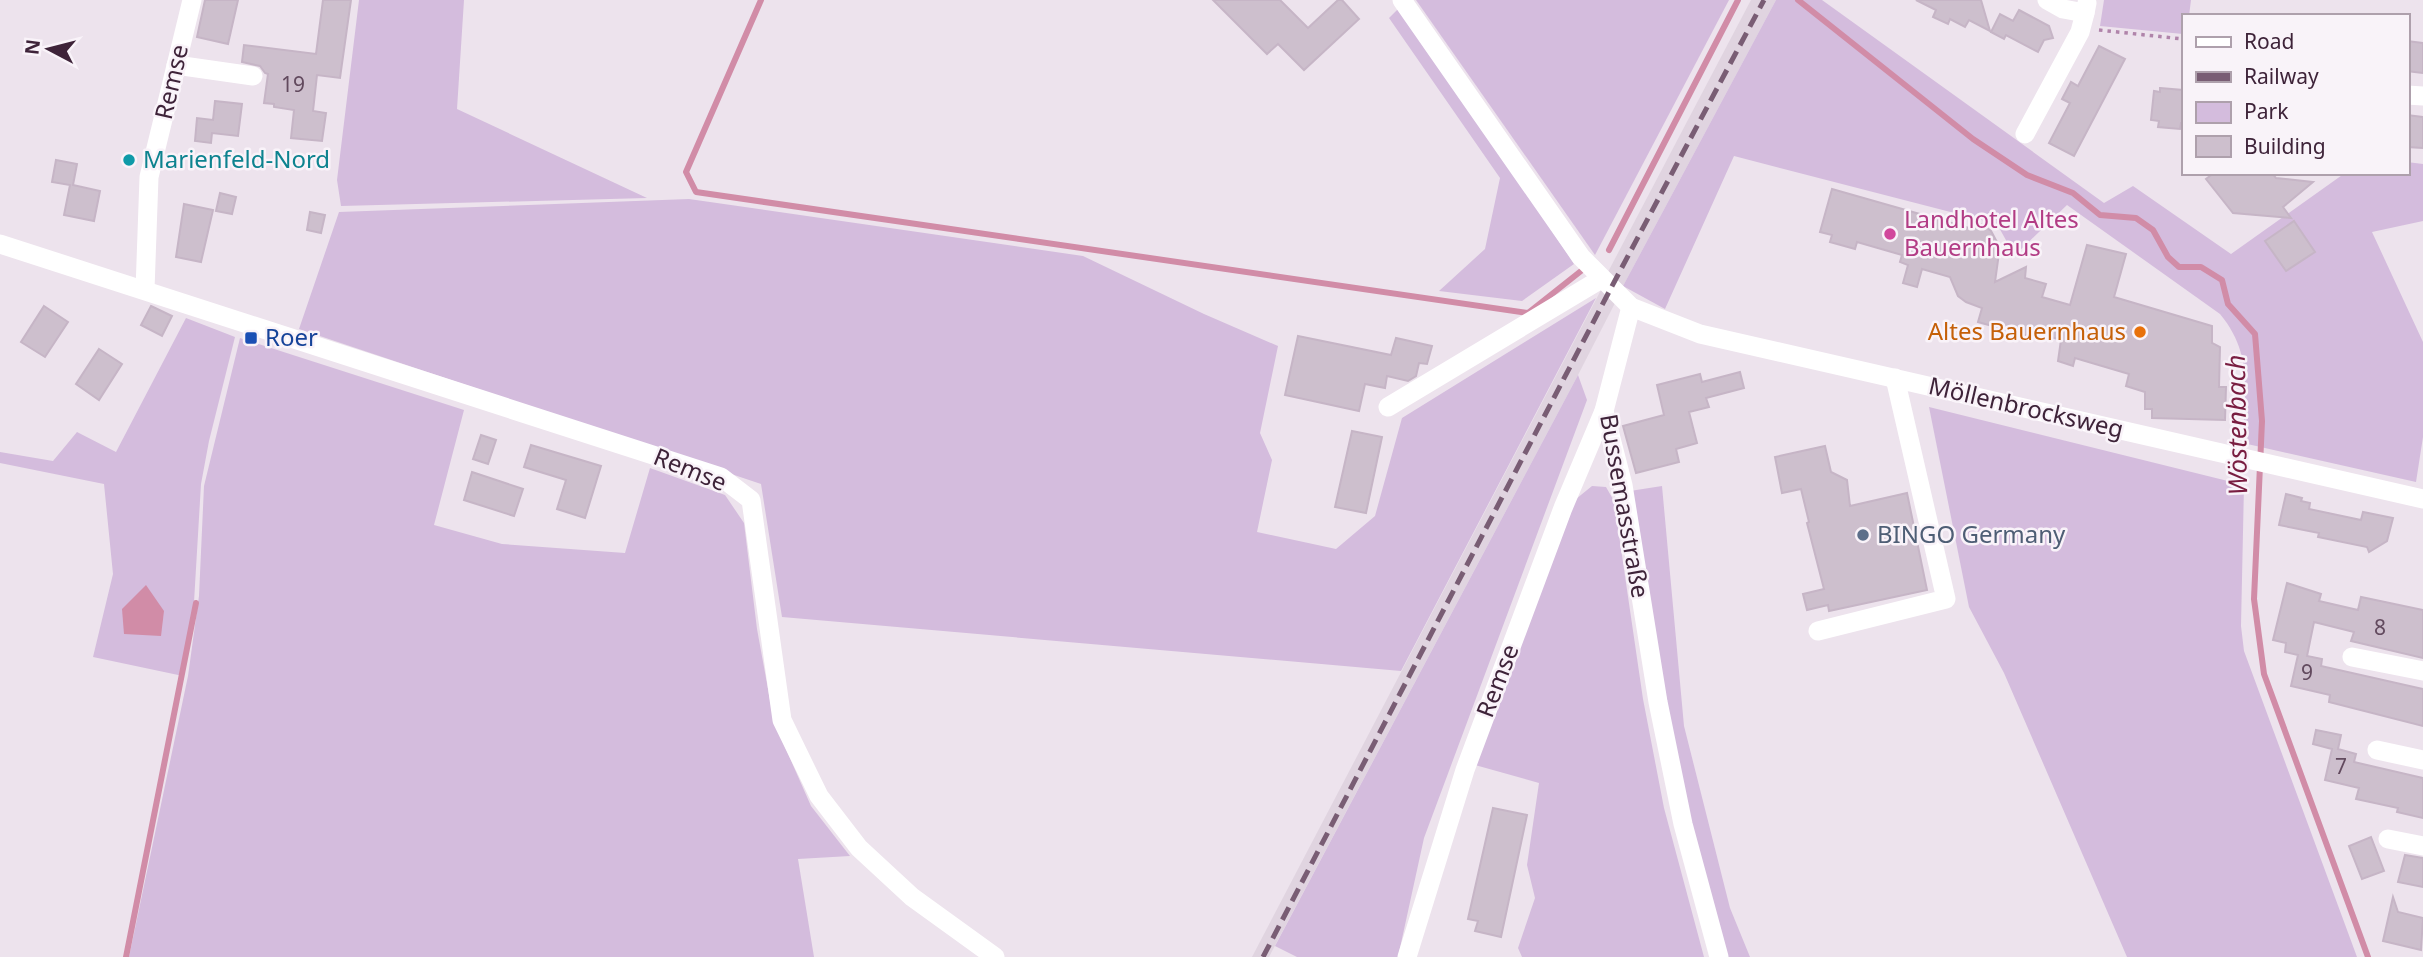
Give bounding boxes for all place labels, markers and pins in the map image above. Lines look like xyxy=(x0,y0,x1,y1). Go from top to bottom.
place label: Marienfeld-Nord xyxy=(143,142,330,175)
marker: Marienfeld-Nord xyxy=(121,152,137,168)
place label: Landhotel Altes Bauernhaus xyxy=(1904,202,2079,263)
marker: Landhotel Altes Bauernhaus xyxy=(1882,226,1898,242)
place label: Altes Bauernhaus xyxy=(1928,314,2126,347)
place label: Roer xyxy=(265,320,318,353)
marker: Altes Bauernhaus xyxy=(2132,324,2148,340)
marker: Roer xyxy=(243,330,259,346)
place label: BINGO Germany xyxy=(1877,517,2066,550)
marker: BINGO Germany xyxy=(1855,527,1871,543)

